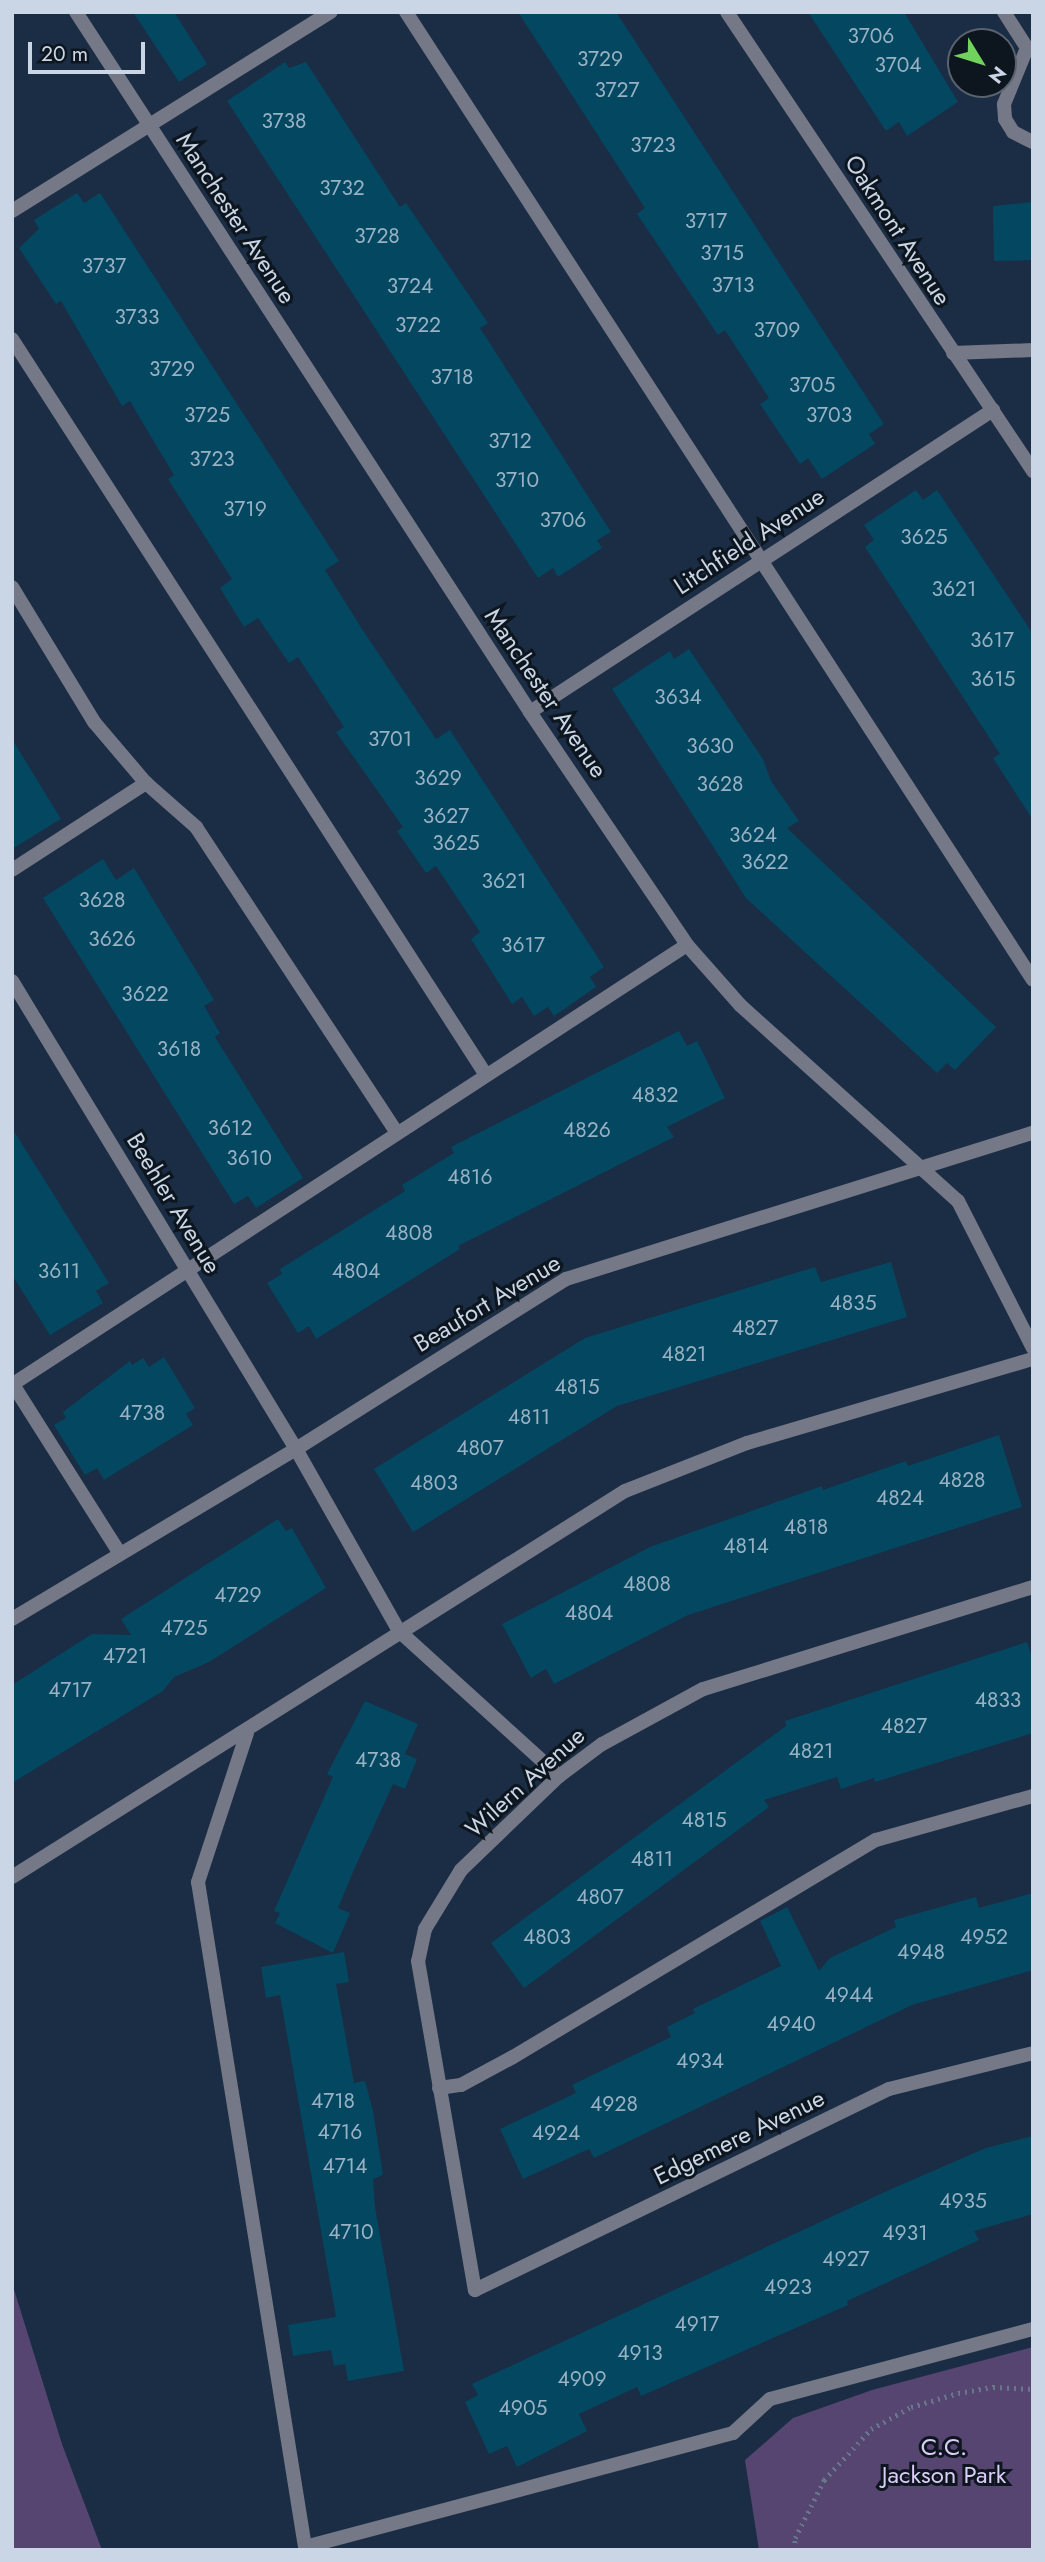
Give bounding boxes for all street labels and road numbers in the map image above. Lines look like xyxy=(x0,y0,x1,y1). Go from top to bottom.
street label: Manchester Avenue xyxy=(170,127,302,309)
street label: Oakmont Avenue xyxy=(839,150,957,310)
street label: Litchfield Avenue xyxy=(668,482,830,600)
street label: Manchester Avenue xyxy=(479,603,613,783)
street label: Beehler Avenue xyxy=(121,1128,227,1278)
street label: Beaufort Avenue xyxy=(409,1248,565,1358)
street label: Wilern Avenue xyxy=(459,1721,591,1843)
street label: Edgemere Avenue xyxy=(649,2083,829,2191)

